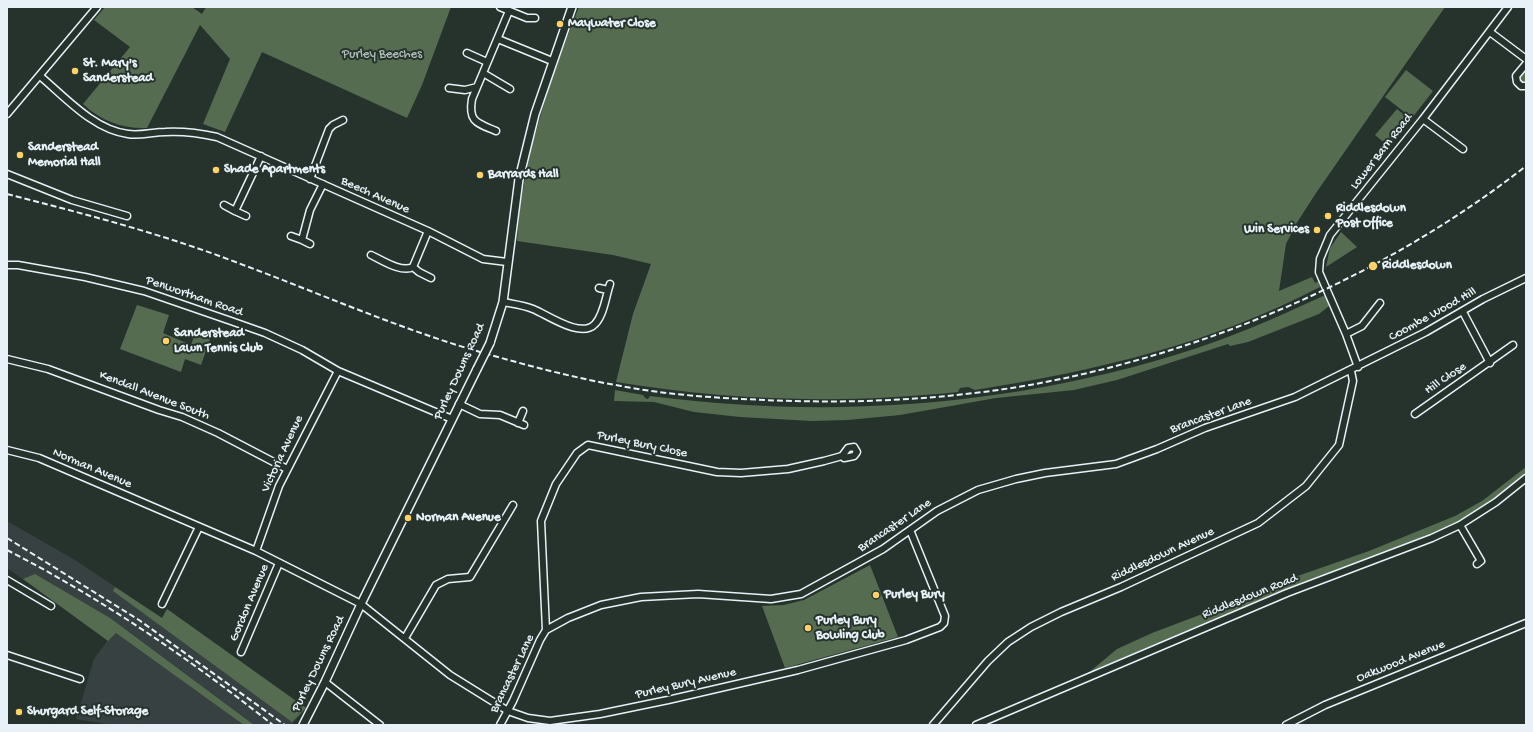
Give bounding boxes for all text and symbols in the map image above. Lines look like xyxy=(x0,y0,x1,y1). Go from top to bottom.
place label: Maywater Close xyxy=(568,16,656,32)
marker: Maywater Close xyxy=(555,19,565,29)
park label: Purley Beeches xyxy=(342,47,422,63)
place label: St. Mary's Sanderstead xyxy=(83,56,153,87)
marker: St. Mary's Sanderstead xyxy=(70,66,80,76)
street label: Lower Barn Road xyxy=(1348,111,1416,193)
place label: Sanderstead Memorial Hall xyxy=(28,140,101,171)
marker: Sanderstead Memorial Hall xyxy=(15,150,25,160)
place label: Shade Apartments xyxy=(224,162,325,178)
marker: Shade Apartments xyxy=(211,165,221,175)
place label: Barrards Hall xyxy=(488,167,559,183)
marker: Barrards Hall xyxy=(475,170,485,180)
street label: Beech Avenue xyxy=(338,174,412,218)
place label: Riddlesdown Post Office xyxy=(1336,201,1406,232)
marker: Riddlesdown Post Office xyxy=(1323,211,1333,221)
place label: Win Services xyxy=(1244,222,1309,238)
marker: Win Services xyxy=(1312,225,1322,235)
place label: Riddlesdown xyxy=(1382,258,1452,274)
marker: Riddlesdown xyxy=(1367,260,1379,272)
street label: Penwortham Road xyxy=(143,273,245,321)
street label: Coombe Wood Hill xyxy=(1387,285,1479,345)
street label: Purley Downs Road xyxy=(431,321,489,423)
place label: Sanderstead Lawn Tennis Club xyxy=(174,326,263,357)
marker: Sanderstead Lawn Tennis Club xyxy=(161,336,171,346)
street label: Hill Close xyxy=(1422,359,1470,399)
street label: Kendall Avenue South xyxy=(97,368,211,424)
street label: Brancaster Lane xyxy=(1168,394,1254,438)
street label: Victoria Avenue xyxy=(258,413,308,495)
street label: Purley Bury Close xyxy=(595,428,689,462)
street label: Norman Avenue xyxy=(50,445,134,493)
street label: Brancaster Lane xyxy=(855,496,935,556)
place label: Norman Avenue xyxy=(416,510,501,526)
marker: Norman Avenue xyxy=(403,513,413,523)
street label: Riddlesdown Avenue xyxy=(1109,524,1217,586)
street label: Gordon Avenue xyxy=(227,562,273,644)
street label: Riddlesdown Road xyxy=(1200,571,1300,623)
place label: Purley Bury xyxy=(884,587,945,603)
marker: Purley Bury xyxy=(871,590,881,600)
place label: Purley Bury Bowling Club xyxy=(816,613,885,644)
street label: Purley Downs Road xyxy=(289,614,349,714)
marker: Purley Bury Bowling Club xyxy=(803,623,813,633)
street label: Brancaster Lane xyxy=(487,632,539,716)
street label: Oakwood Avenue xyxy=(1354,637,1448,687)
street label: Purley Bury Avenue xyxy=(634,665,738,703)
place label: Shurgard Self-Storage xyxy=(27,704,148,720)
marker: Shurgard Self-Storage xyxy=(14,707,24,717)

